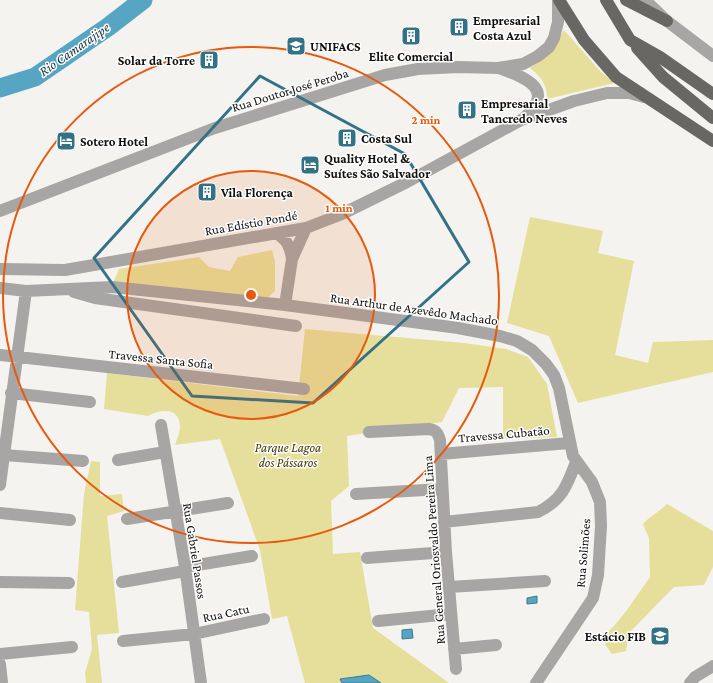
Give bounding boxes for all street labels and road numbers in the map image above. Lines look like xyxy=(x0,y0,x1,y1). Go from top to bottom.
street label: Rua Doutor José Peroba xyxy=(230,65,350,115)
street label: Rua Edístio Pondé xyxy=(204,207,299,239)
street label: Rua Arthur de Azevêdo Machado xyxy=(329,290,499,328)
street label: Travessa Santa Sofia xyxy=(108,346,214,372)
street label: Travessa Cubatão xyxy=(458,423,550,445)
street label: Rua General Oriosvaldo Pereira Lima xyxy=(420,455,448,645)
street label: Rua Gabriel Passos xyxy=(180,502,210,600)
street label: Rua Solimões xyxy=(573,518,593,588)
street label: Rua Catu xyxy=(201,601,251,625)

